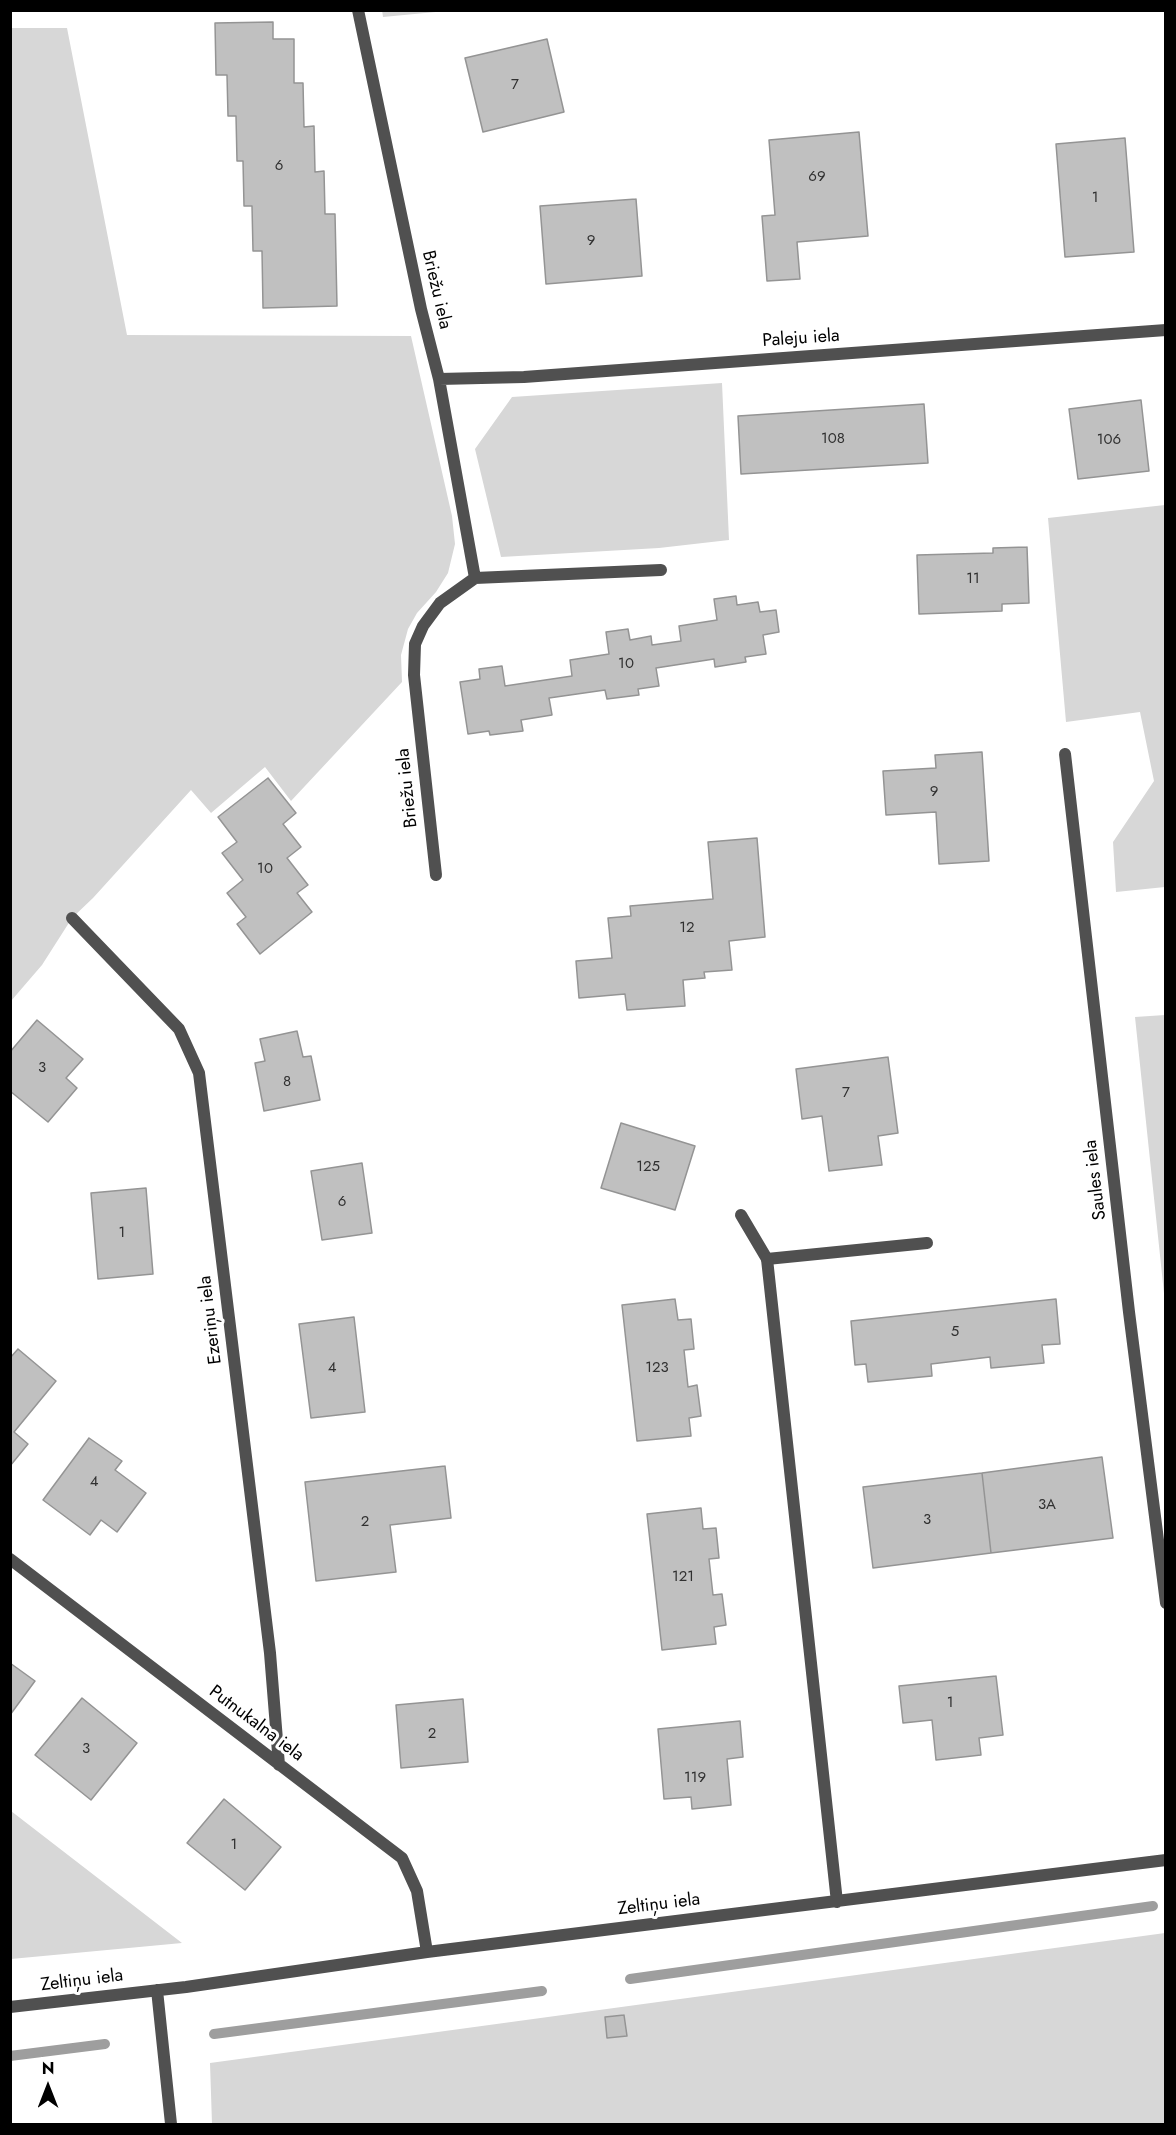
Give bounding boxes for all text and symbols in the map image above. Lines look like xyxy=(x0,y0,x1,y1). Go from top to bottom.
house number: 7 xyxy=(511,76,519,94)
house number: 6 xyxy=(275,157,283,175)
house number: 69 xyxy=(808,168,826,186)
house number: 1 xyxy=(1092,189,1098,207)
house number: 9 xyxy=(587,232,595,250)
street label: Briežu iela xyxy=(416,249,456,331)
street label: Paleju iela xyxy=(762,326,840,352)
house number: 108 xyxy=(821,430,845,448)
house number: 106 xyxy=(1097,431,1121,449)
house number: 11 xyxy=(966,570,980,588)
house number: 10 xyxy=(618,655,634,673)
street label: Briežu iela xyxy=(393,747,423,829)
house number: 9 xyxy=(930,783,938,801)
house number: 10 xyxy=(257,860,273,878)
house number: 12 xyxy=(679,919,695,937)
house number: 3 xyxy=(38,1059,46,1077)
house number: 8 xyxy=(283,1073,291,1091)
house number: 7 xyxy=(842,1084,850,1102)
street label: Saules iela xyxy=(1080,1139,1112,1221)
house number: 125 xyxy=(636,1158,660,1176)
house number: 6 xyxy=(338,1193,346,1211)
house number: 1 xyxy=(119,1224,125,1242)
street label: Ezeriņu iela xyxy=(195,1274,227,1366)
house number: 5 xyxy=(951,1323,959,1341)
house number: 4 xyxy=(328,1359,336,1377)
house number: 123 xyxy=(645,1359,669,1377)
house number: 4 xyxy=(90,1473,98,1491)
house number: 3A xyxy=(1038,1496,1056,1514)
house number: 3 xyxy=(923,1511,931,1529)
house number: 2 xyxy=(361,1513,369,1531)
house number: 121 xyxy=(672,1568,694,1586)
street label: Putnukalna iela xyxy=(204,1681,308,1767)
house number: 1 xyxy=(947,1694,953,1712)
house number: 2 xyxy=(428,1725,436,1743)
house number: 3 xyxy=(82,1740,90,1758)
house number: 119 xyxy=(684,1769,706,1787)
house number: 1 xyxy=(231,1836,237,1854)
street label: Zeltiņu iela xyxy=(617,1889,701,1921)
street label: Zeltiņu iela xyxy=(40,1965,124,1997)
north arrow xyxy=(18,2057,78,2117)
text: N xyxy=(42,2057,54,2080)

